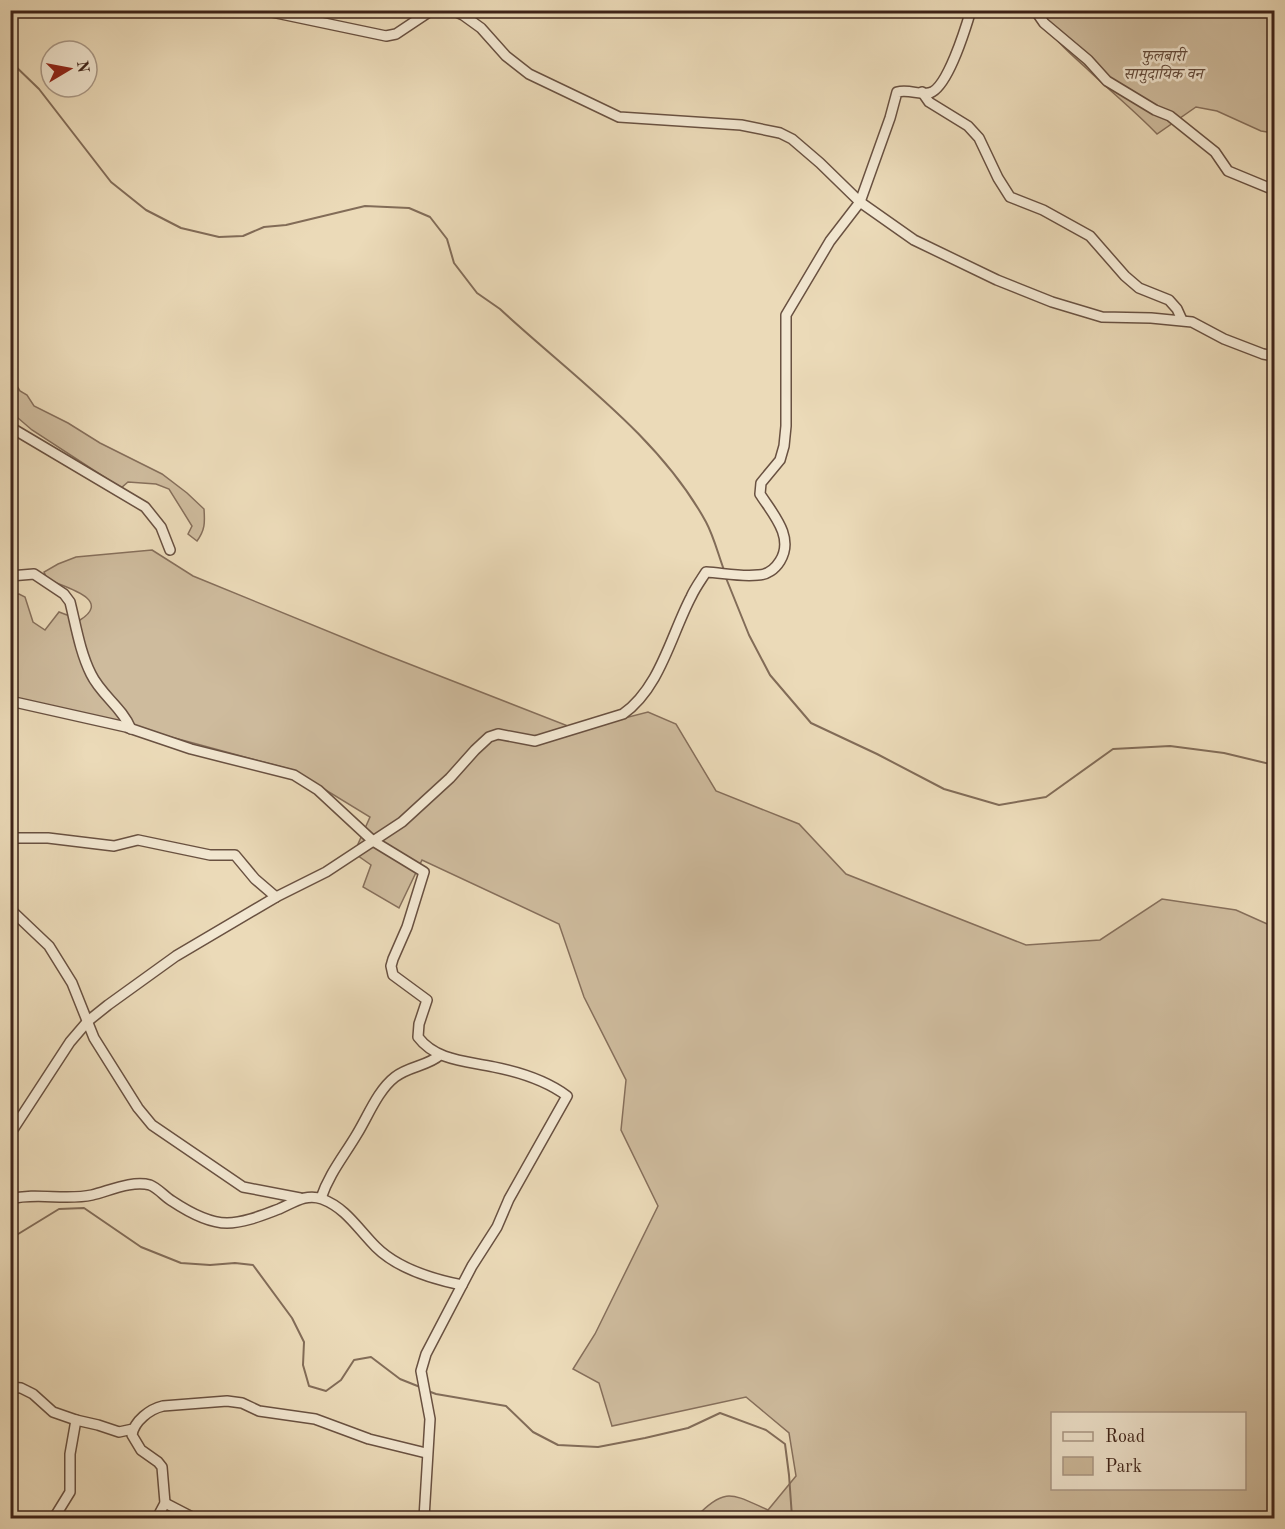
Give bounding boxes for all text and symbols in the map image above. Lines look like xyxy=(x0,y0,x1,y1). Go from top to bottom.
north arrow xyxy=(39,39,99,99)
park label: फुलबारी सामुदायिक वन xyxy=(1123,46,1207,84)
text: N xyxy=(73,59,91,75)
legend xyxy=(1051,1412,1246,1490)
text: Road xyxy=(1105,1428,1145,1446)
text: Park xyxy=(1105,1458,1142,1476)

